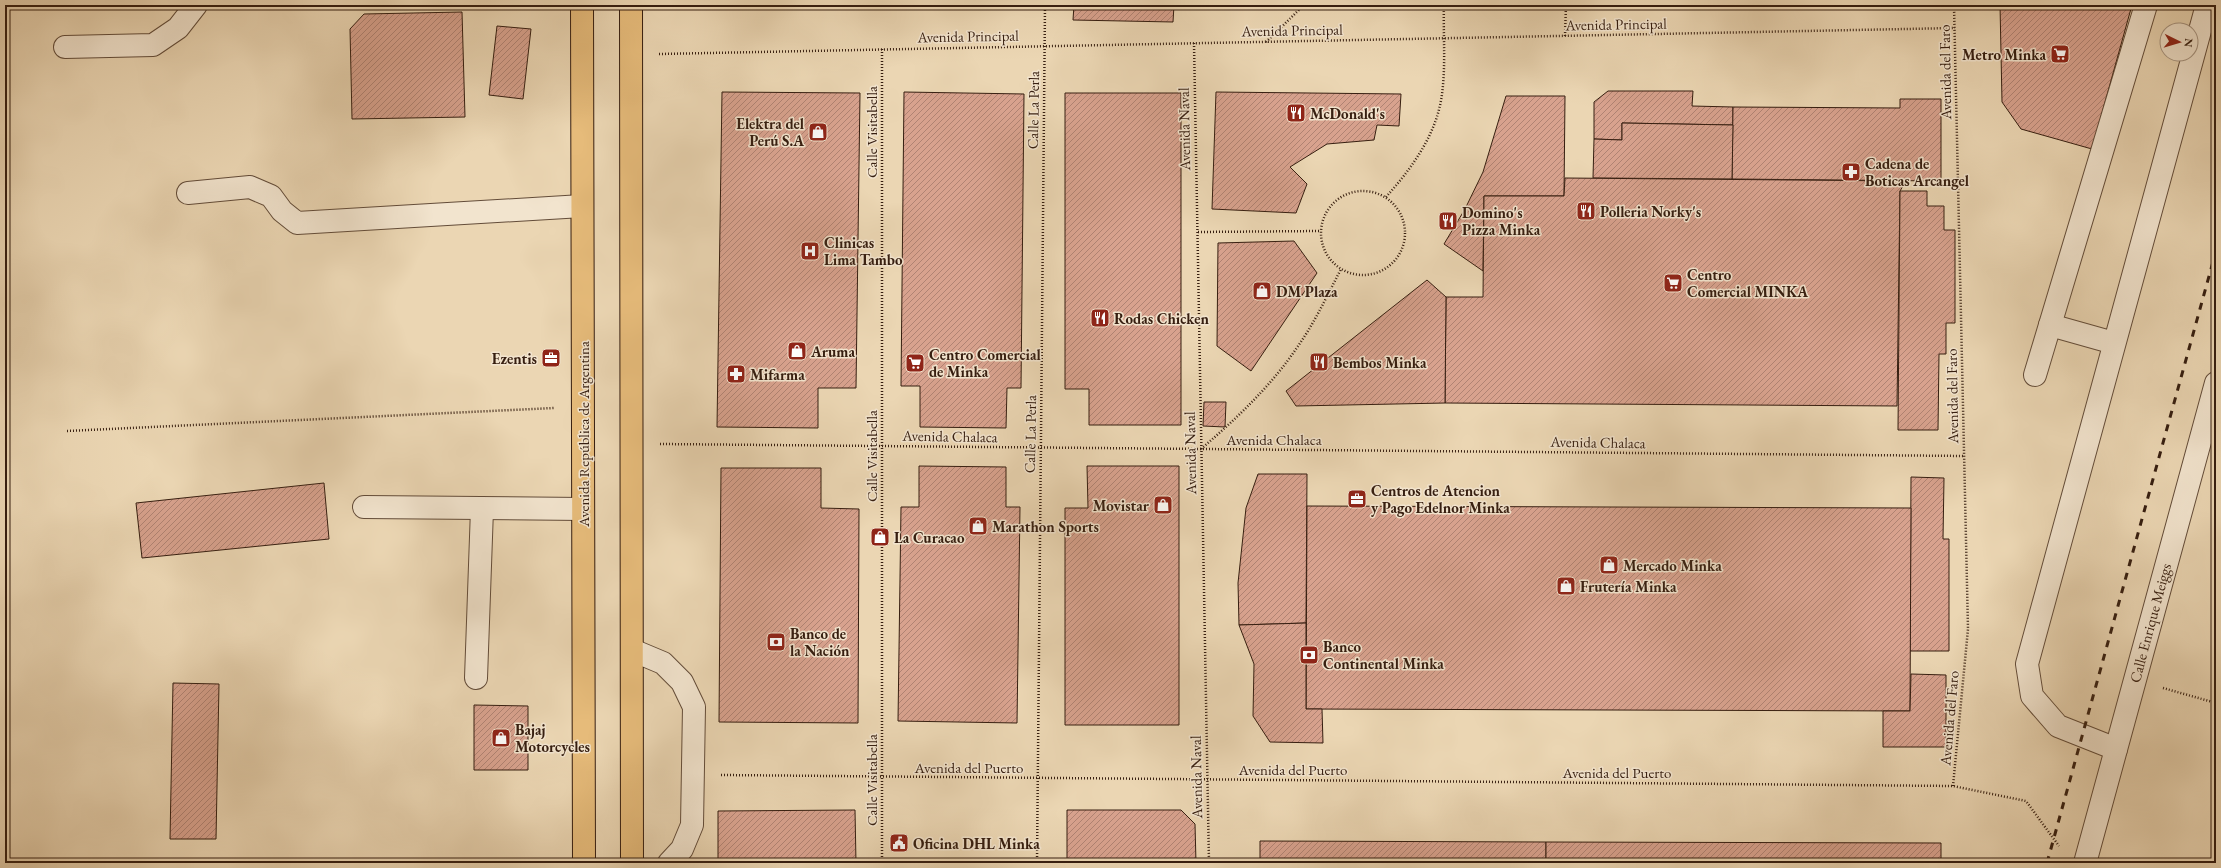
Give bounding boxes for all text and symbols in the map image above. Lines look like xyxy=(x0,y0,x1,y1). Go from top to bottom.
street label: Avenida Principal xyxy=(1564,14,1667,34)
street label: Avenida Principal xyxy=(1240,20,1343,40)
north arrow xyxy=(2159,22,2199,62)
street label: Avenida del Faro xyxy=(1935,24,1955,121)
street label: Avenida Principal xyxy=(916,26,1019,46)
text: N xyxy=(2182,38,2196,48)
supermarket icon: Metro Minka xyxy=(2049,43,2071,65)
place label: Metro Minka xyxy=(1962,45,2046,64)
street label: Calle La Perla xyxy=(1023,71,1043,149)
street label: Calle Visitabella xyxy=(862,86,881,178)
street label: Avenida Naval xyxy=(1174,87,1194,172)
restaurant icon: McDonald's xyxy=(1285,102,1307,124)
place label: McDonald's xyxy=(1310,104,1385,123)
place label: Elektra del Perú S.A xyxy=(736,114,805,150)
shop icon: Elektra del Perú S.A xyxy=(807,121,829,143)
place label: Cadena de Boticas Arcangel xyxy=(1865,154,1970,190)
pharmacy icon: Cadena de Boticas Arcangel xyxy=(1840,161,1862,183)
restaurant icon: Polleria Norky's xyxy=(1575,200,1597,222)
place label: Polleria Norky's xyxy=(1600,202,1701,221)
place label: Domino's Pizza Minka xyxy=(1462,203,1541,239)
restaurant icon: Domino's Pizza Minka xyxy=(1437,210,1459,232)
place label: Clinicas Lima Tambo xyxy=(824,233,903,269)
hospital icon: Clinicas Lima Tambo xyxy=(799,240,821,262)
place label: Centro Comercial MINKA xyxy=(1687,265,1808,301)
supermarket icon: Centro Comercial MINKA xyxy=(1662,272,1684,294)
shop icon: DM Plaza xyxy=(1251,280,1273,302)
place label: DM Plaza xyxy=(1276,282,1338,301)
restaurant icon: Rodas Chicken xyxy=(1089,307,1111,329)
place label: Rodas Chicken xyxy=(1114,309,1209,328)
shop icon: Aruma xyxy=(786,340,808,362)
street label: Avenida República de Argentina xyxy=(574,341,593,528)
place label: Aruma xyxy=(810,342,855,361)
place label: Centro Comercial de Minka xyxy=(929,345,1042,381)
office icon: Ezentis xyxy=(540,347,562,369)
street label: Avenida del Faro xyxy=(1942,348,1962,445)
place label: Ezentis xyxy=(492,349,537,368)
restaurant icon: Bembos Minka xyxy=(1308,351,1330,373)
supermarket icon: Centro Comercial de Minka xyxy=(904,352,926,374)
place label: Bembos Minka xyxy=(1333,353,1427,372)
pharmacy icon: Mifarma xyxy=(725,363,747,385)
place label: Mifarma xyxy=(750,365,805,384)
street label: Calle La Perla xyxy=(1020,395,1040,473)
street label: Calle Visitabella xyxy=(862,410,881,502)
street label: Avenida Naval xyxy=(1180,411,1200,496)
street label: Avenida Chalaca xyxy=(901,426,998,446)
street label: Avenida Chalaca xyxy=(1225,430,1322,449)
street label: Avenida Chalaca xyxy=(1549,432,1646,452)
place label: Centros de Atencion y Pago Edelnor Minka xyxy=(1371,481,1510,517)
office icon: Centros de Atencion y Pago Edelnor Minka xyxy=(1346,488,1368,510)
shop icon: Movistar xyxy=(1152,494,1174,516)
place label: Movistar xyxy=(1093,496,1150,515)
shop icon: Marathon Sports xyxy=(967,515,989,537)
place label: Marathon Sports xyxy=(992,517,1099,536)
shop icon: La Curacao xyxy=(869,526,891,548)
place label: La Curacao xyxy=(894,528,965,547)
shop icon: Mercado Minka xyxy=(1598,554,1620,576)
place label: Mercado Minka xyxy=(1623,556,1722,575)
street label: Calle Enrique Meiggs xyxy=(2125,561,2175,685)
shop icon: Frutería Minka xyxy=(1555,575,1577,597)
place label: Frutería Minka xyxy=(1580,577,1677,596)
place label: Banco de la Nación xyxy=(790,624,850,660)
bank icon: Banco de la Nación xyxy=(765,631,787,653)
place label: Banco Continental Minka xyxy=(1323,637,1444,673)
bank icon: Banco Continental Minka xyxy=(1298,644,1320,666)
street label: Avenida del Faro xyxy=(1935,670,1963,767)
place label: Bajaj Motorcycles xyxy=(515,720,590,756)
shop icon: Bajaj Motorcycles xyxy=(490,727,512,749)
street label: Calle Visitabella xyxy=(862,734,881,826)
street label: Avenida Naval xyxy=(1186,735,1206,820)
street label: Avenida del Puerto xyxy=(914,758,1023,777)
street label: Avenida del Puerto xyxy=(1238,760,1347,779)
street label: Avenida del Puerto xyxy=(1562,763,1671,782)
public building icon: Oficina DHL Minka xyxy=(888,832,910,854)
place label: Oficina DHL Minka xyxy=(913,834,1040,853)

